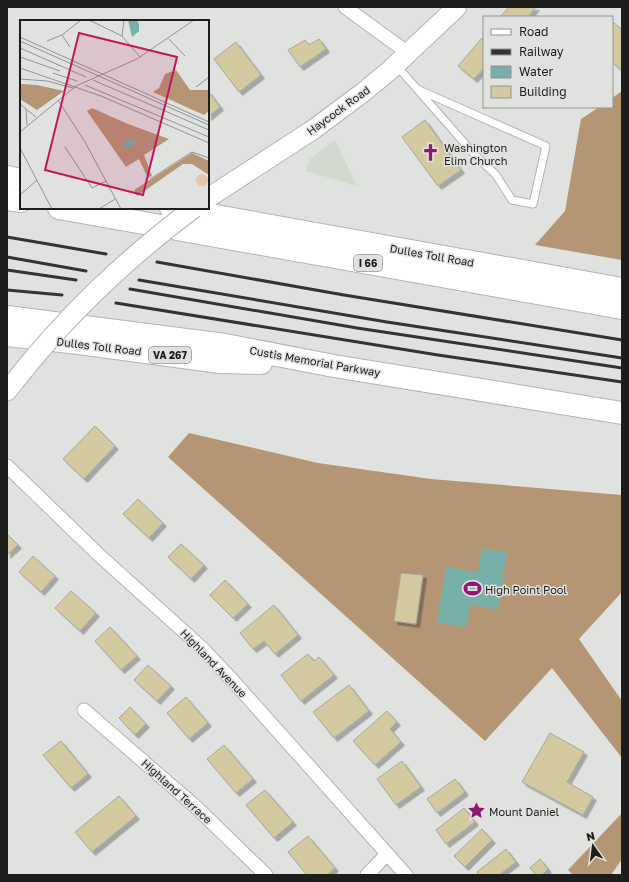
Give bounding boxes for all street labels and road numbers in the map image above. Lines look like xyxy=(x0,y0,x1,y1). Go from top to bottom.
street label: Haycock Road xyxy=(304,83,372,137)
street label: Dulles Toll Road xyxy=(389,241,475,269)
road number: I 66 xyxy=(354,255,382,271)
street label: Dulles Toll Road xyxy=(56,334,142,358)
street label: Custis Memorial Parkway xyxy=(249,343,381,379)
road number: VA 267 xyxy=(149,347,191,363)
street label: Highland Avenue xyxy=(178,626,250,700)
street label: Highland Terrace xyxy=(139,756,215,826)

